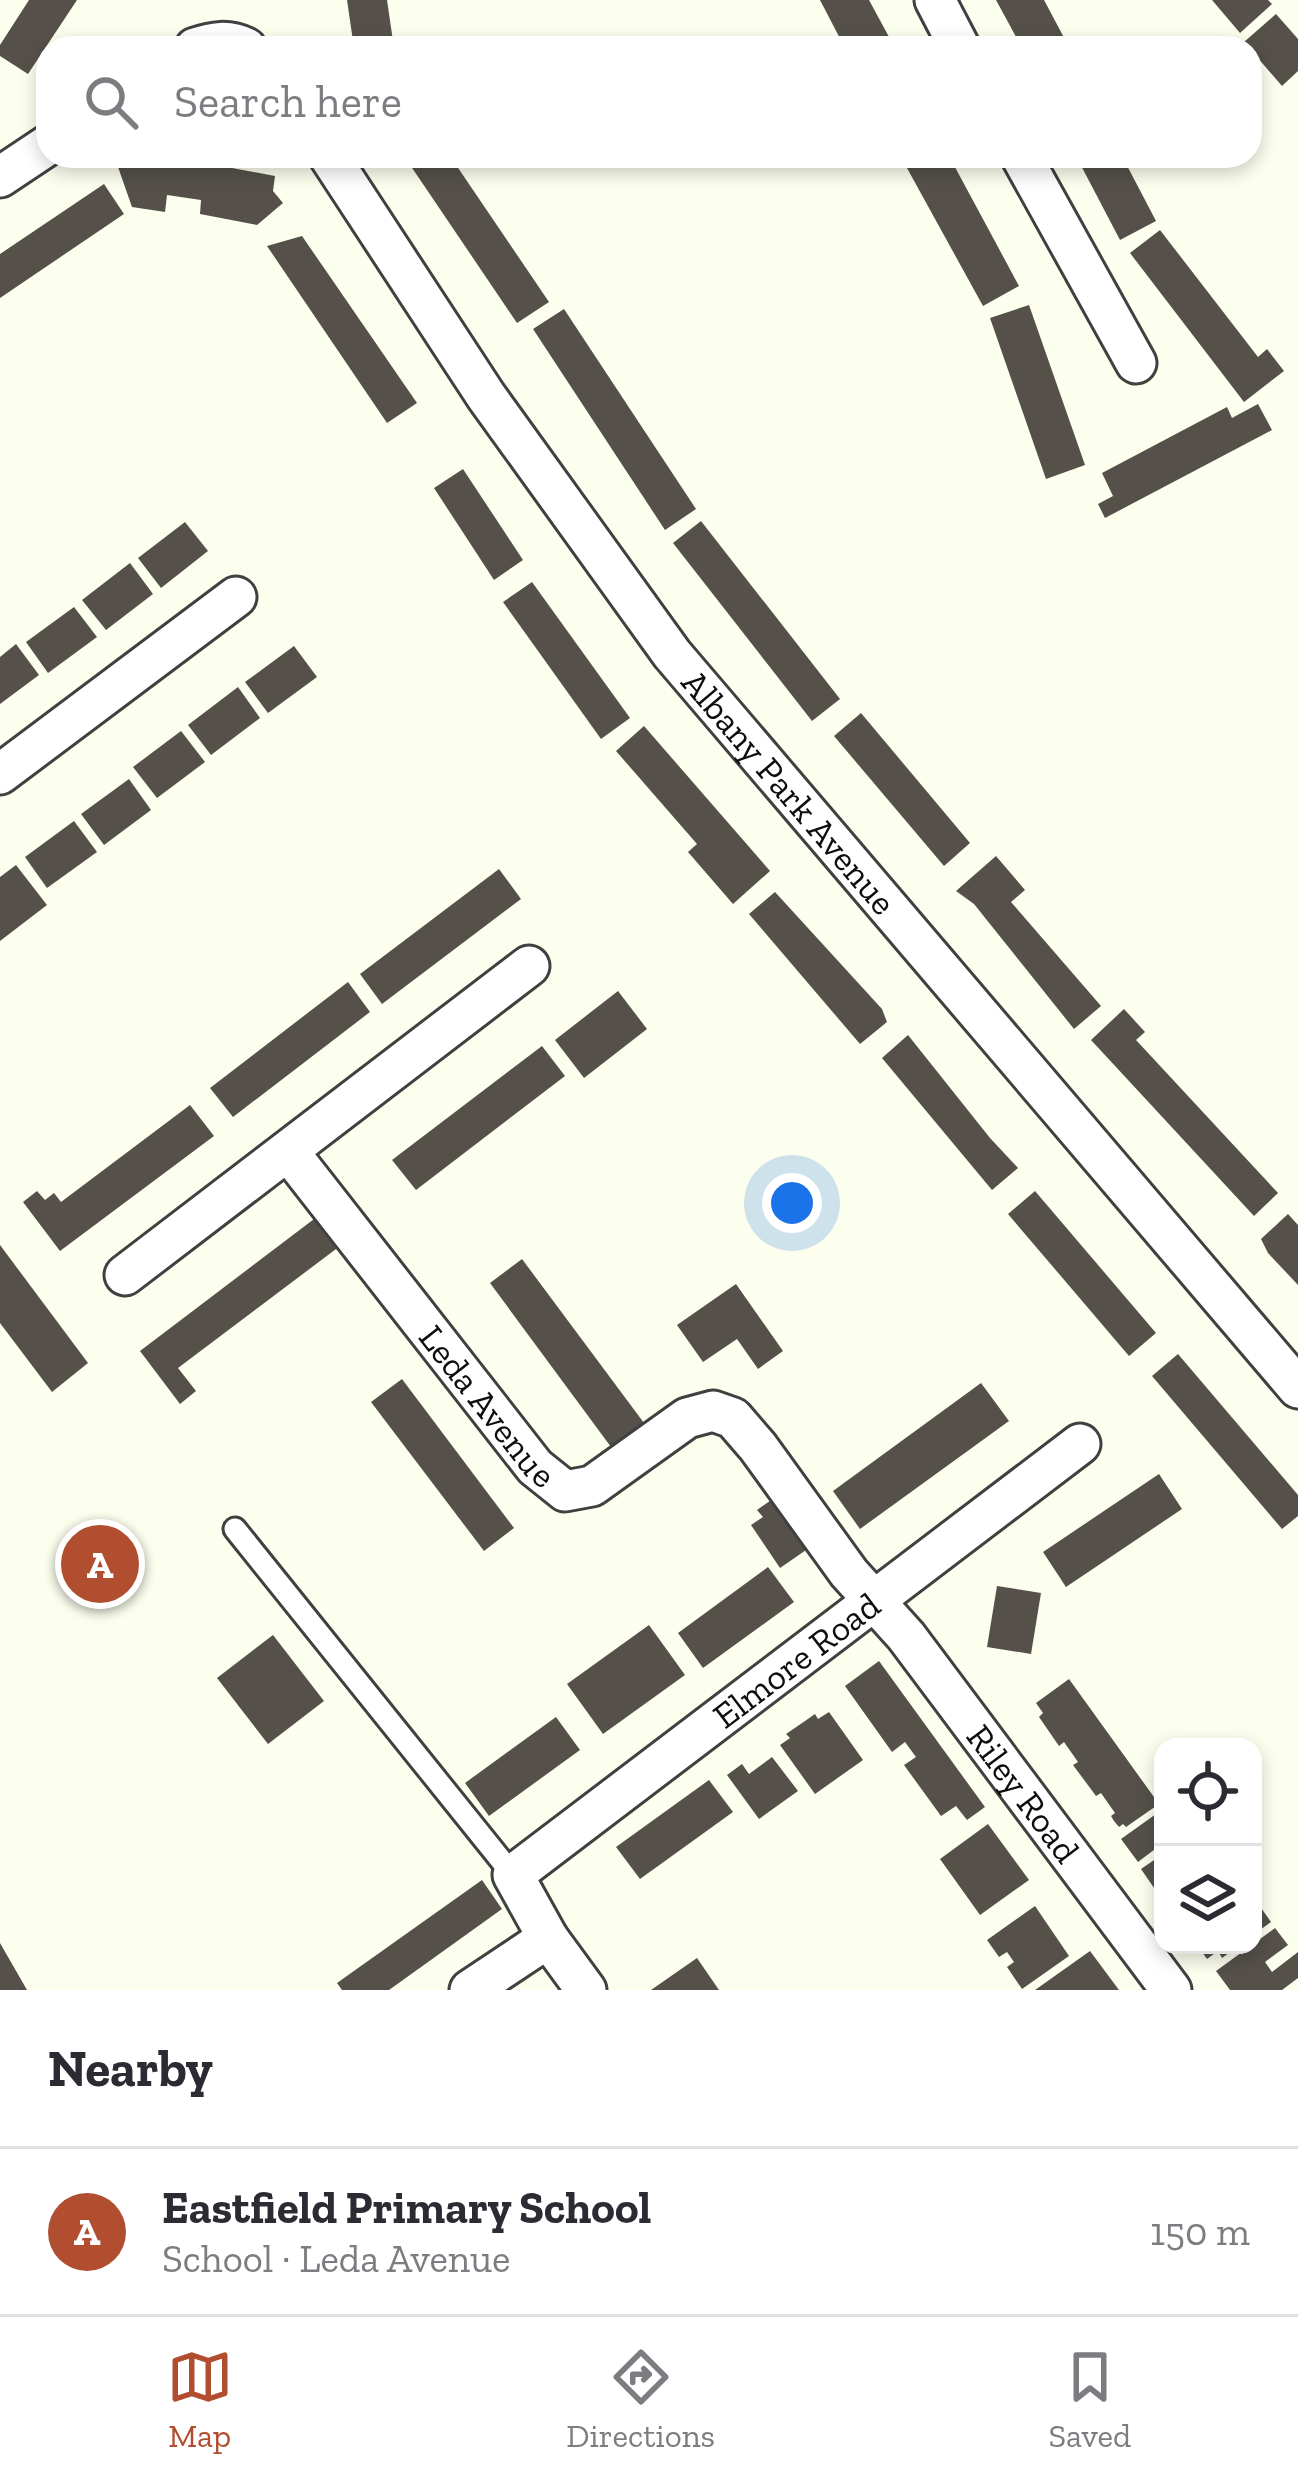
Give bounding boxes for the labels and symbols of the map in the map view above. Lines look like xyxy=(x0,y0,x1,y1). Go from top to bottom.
street label: Albany Park Avenue xyxy=(673,661,906,923)
your location xyxy=(762,1173,822,1233)
street label: Leda Avenue xyxy=(411,1316,564,1497)
pin: A xyxy=(61,1519,139,1609)
street label: Elmore Road xyxy=(704,1583,888,1737)
street label: Riley Road xyxy=(958,1716,1089,1871)

